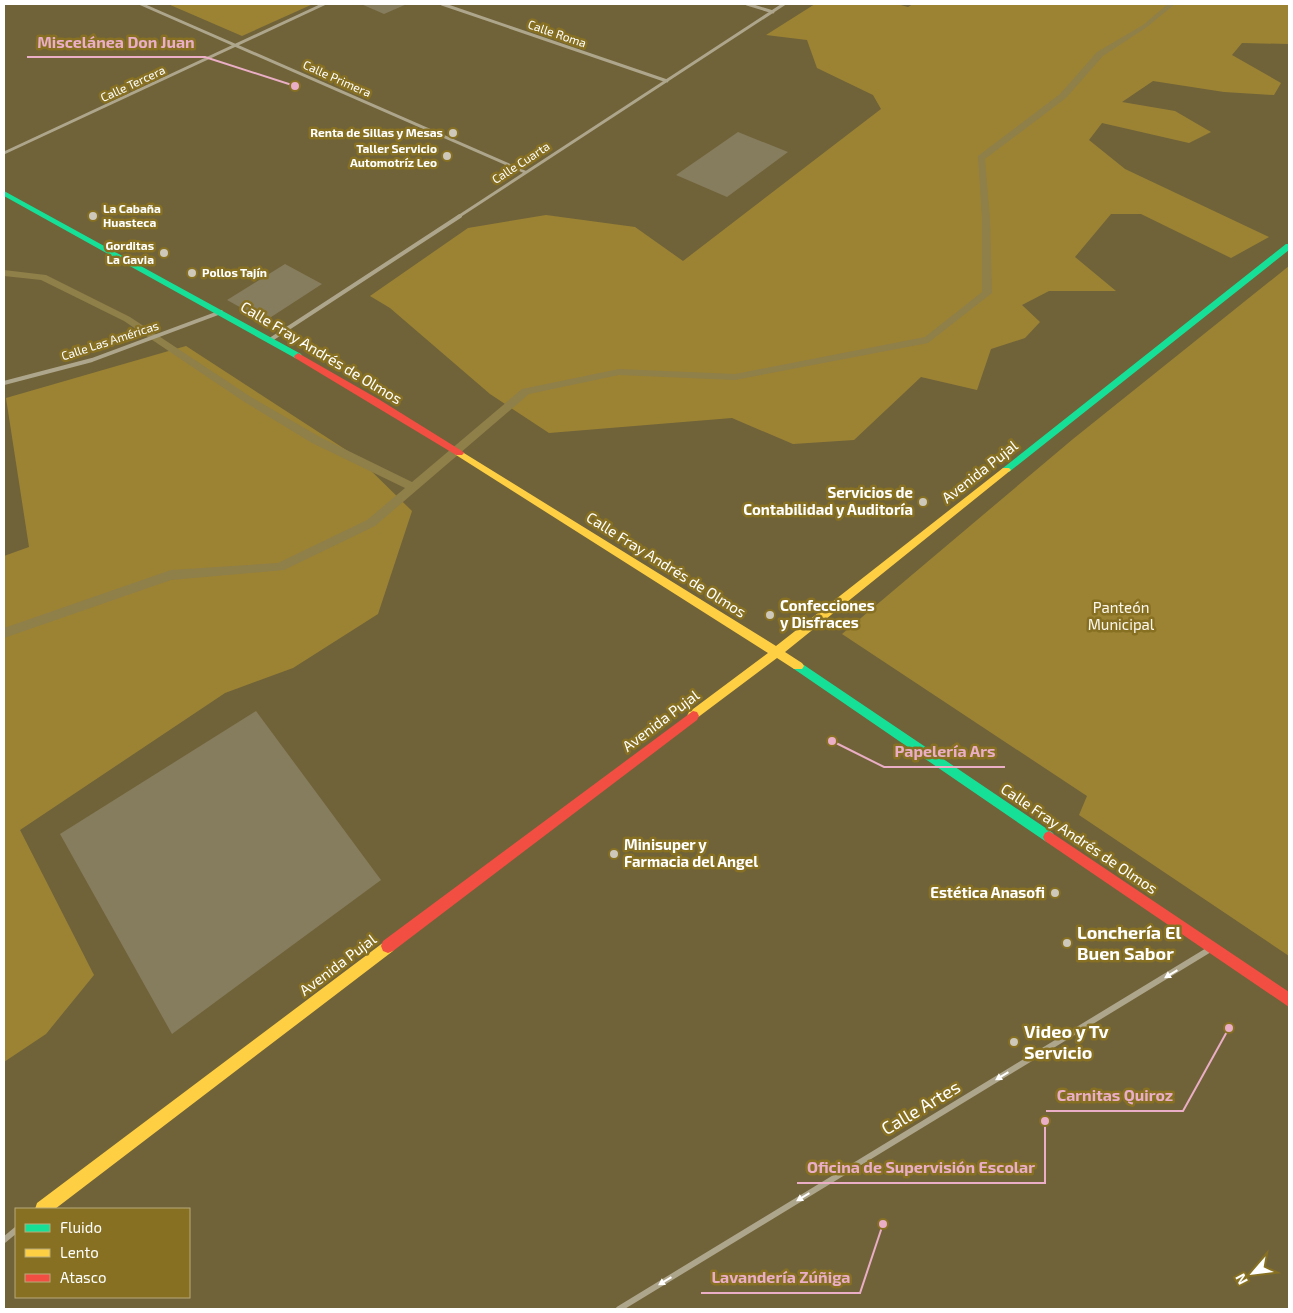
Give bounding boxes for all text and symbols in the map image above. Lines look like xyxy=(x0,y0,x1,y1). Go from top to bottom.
street label: Calle Roma xyxy=(526,17,588,50)
callout: Miscelánea Don Juan xyxy=(27,26,205,57)
text: Miscelánea Don Juan xyxy=(37,32,195,51)
street label: Calle Primera xyxy=(301,57,374,99)
street label: Calle Tercera xyxy=(98,62,167,104)
place label: Renta de Sillas y Mesas xyxy=(310,125,443,140)
marker: Renta de Sillas y Mesas xyxy=(447,127,459,139)
street label: Calle Cuarta xyxy=(489,138,552,186)
place label: Taller Servicio Automotríz Leo xyxy=(350,141,437,169)
marker: Taller Servicio Automotríz Leo xyxy=(441,150,453,162)
place label: La Cabaña Huasteca xyxy=(103,201,161,229)
marker: La Cabaña Huasteca xyxy=(87,210,99,222)
place label: Gorditas La Gavia xyxy=(105,238,154,266)
marker: Gorditas La Gavia xyxy=(158,247,170,259)
place label: Pollos Tajín xyxy=(202,265,267,280)
marker: Pollos Tajín xyxy=(186,267,198,279)
street label: Calle Fray Andrés de Olmos xyxy=(238,297,405,407)
street label: Calle Las Américas xyxy=(59,318,160,362)
street label: Avenida Pujal xyxy=(938,436,1022,507)
place label: Servicios de Contabilidad y Auditoría xyxy=(743,483,913,519)
marker: Servicios de Contabilidad y Auditoría xyxy=(917,496,929,508)
street label: Calle Fray Andrés de Olmos xyxy=(583,508,750,621)
place label: Confecciones y Disfraces xyxy=(780,596,875,632)
park label: Panteón Municipal xyxy=(1088,598,1155,633)
marker: Confecciones y Disfraces xyxy=(764,609,776,621)
street label: Avenida Pujal xyxy=(618,685,703,756)
callout: Papelería Ars xyxy=(884,736,1005,767)
text: Papelería Ars xyxy=(894,741,996,760)
street label: Calle Fray Andrés de Olmos xyxy=(998,779,1161,897)
place label: Minisuper y Farmacia del Angel xyxy=(624,835,758,870)
marker: Minisuper y Farmacia del Angel xyxy=(608,848,620,860)
place label: Estética Anasofi xyxy=(930,883,1045,901)
marker: Estética Anasofi xyxy=(1049,887,1061,899)
place label: Lonchería El Buen Sabor xyxy=(1077,921,1181,964)
street label: Avenida Pujal xyxy=(295,929,380,1000)
marker: Lonchería El Buen Sabor xyxy=(1061,937,1073,949)
one-way arrow xyxy=(1164,969,1177,978)
place label: Video y Tv Servicio xyxy=(1024,1020,1110,1063)
marker: Video y Tv Servicio xyxy=(1008,1036,1020,1048)
one-way arrow xyxy=(996,1072,1009,1081)
street label: Calle Artes xyxy=(877,1075,964,1139)
callout: Carnitas Quiroz xyxy=(1046,1080,1183,1111)
text: Carnitas Quiroz xyxy=(1057,1085,1173,1105)
callout: Oficina de Supervisión Escolar xyxy=(797,1152,1045,1183)
text: Oficina de Supervisión Escolar xyxy=(807,1157,1035,1176)
one-way arrow xyxy=(797,1192,810,1201)
legend xyxy=(15,1208,190,1298)
text: Fluido xyxy=(60,1218,102,1236)
text: Lento xyxy=(60,1243,99,1261)
north arrow xyxy=(1228,1248,1278,1298)
callout: Lavandería Zúñiga xyxy=(701,1262,860,1293)
text: Lavandería Zúñiga xyxy=(712,1267,850,1286)
text: Atasco xyxy=(60,1268,106,1286)
text: N xyxy=(1231,1271,1251,1288)
one-way arrow xyxy=(658,1277,671,1286)

